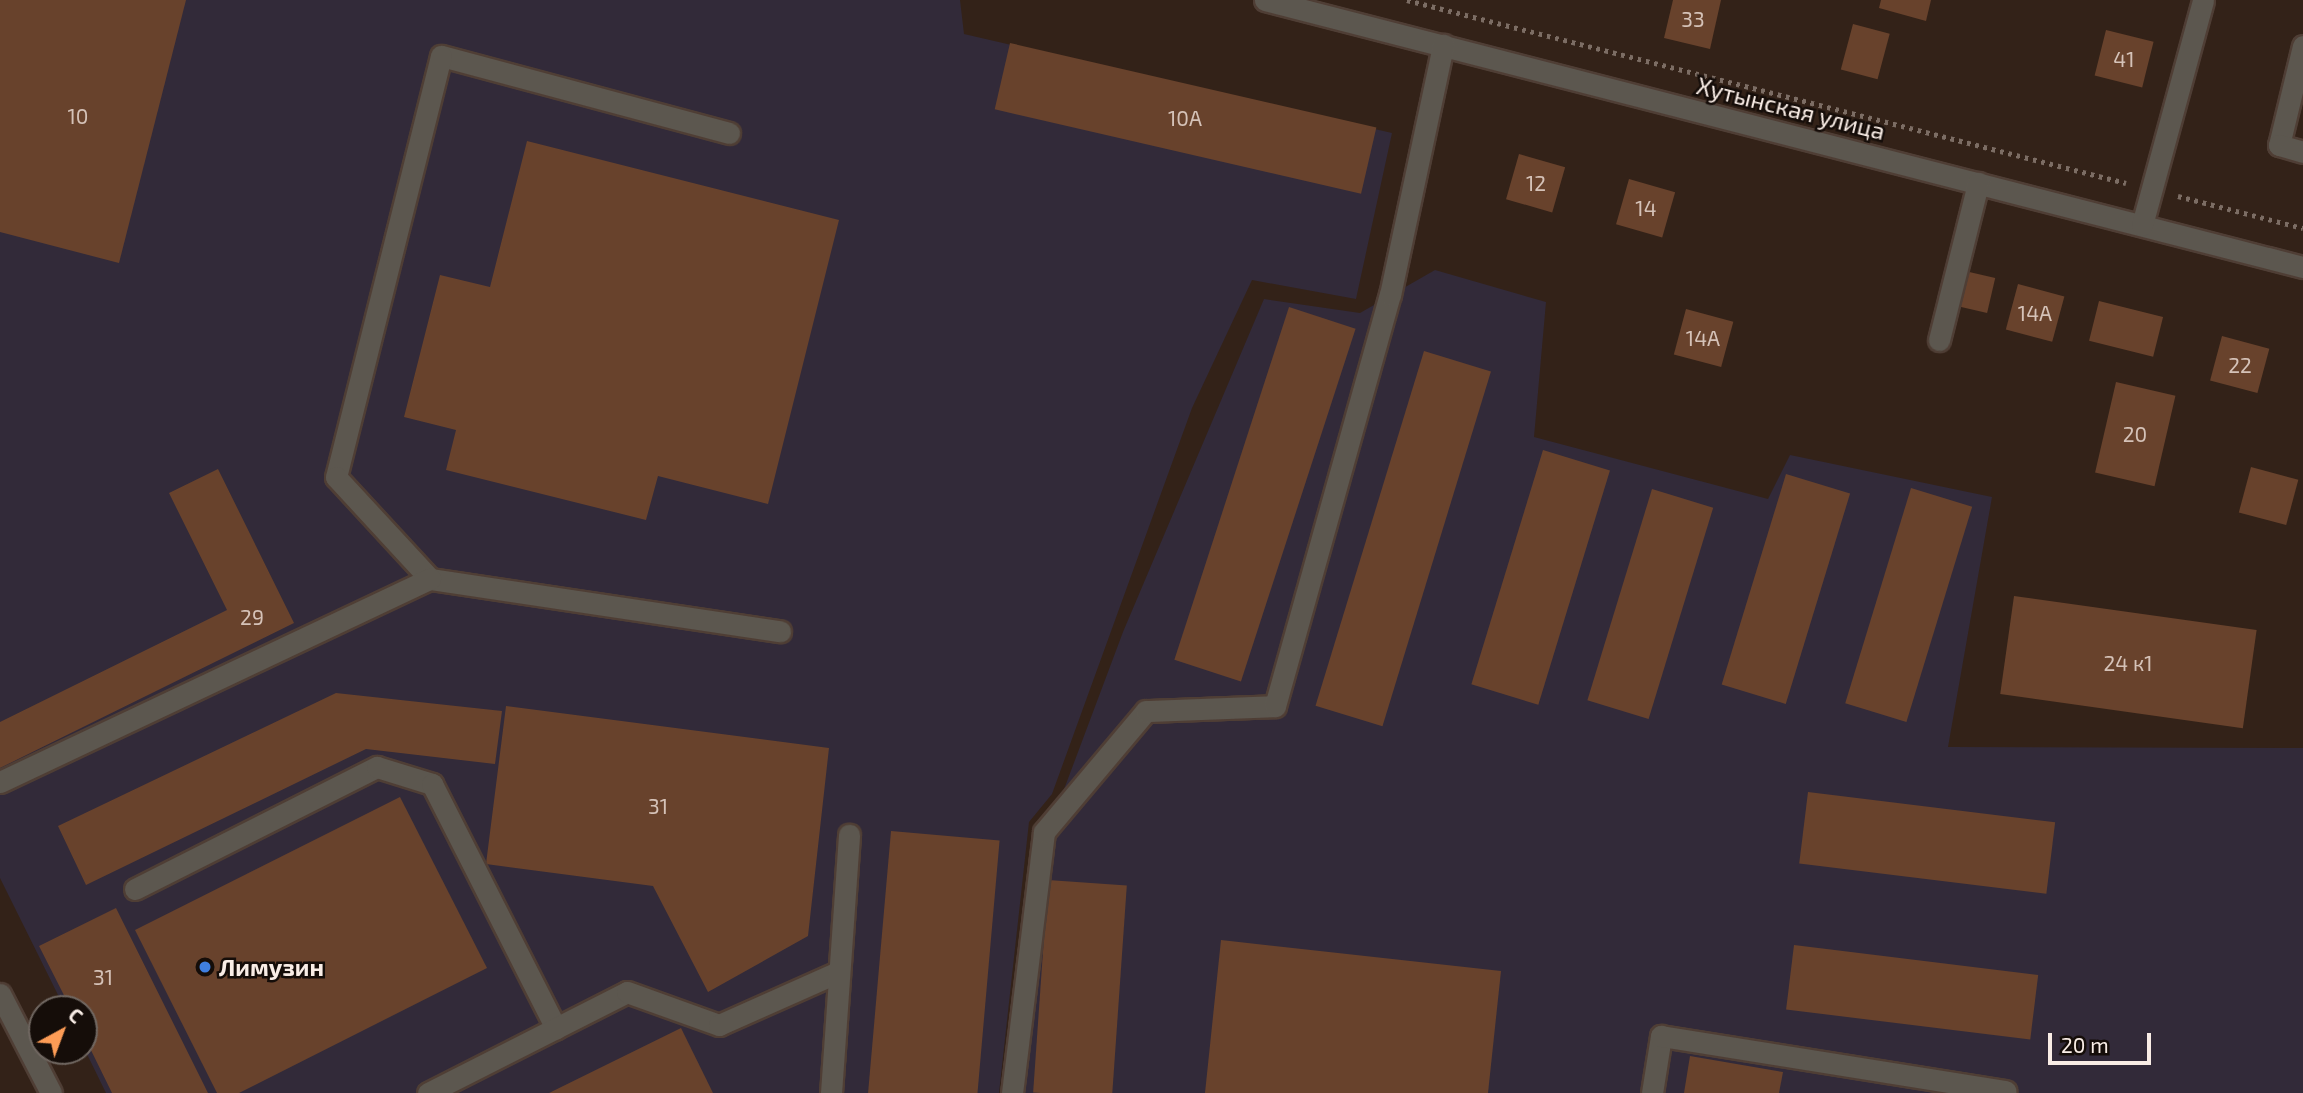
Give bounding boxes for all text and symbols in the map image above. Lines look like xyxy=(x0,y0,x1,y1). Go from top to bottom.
house number: 33 xyxy=(1681,6,1705,32)
house number: 41 xyxy=(2113,46,2135,72)
street label: Хутынская улица xyxy=(1694,71,1888,145)
house number: 10 xyxy=(67,103,89,129)
house number: 10А xyxy=(1168,105,1202,131)
house number: 12 xyxy=(1526,170,1546,196)
house number: 14 xyxy=(1635,195,1657,221)
house number: 14А xyxy=(2018,300,2052,326)
house number: 14А xyxy=(1686,325,1720,351)
house number: 22 xyxy=(2228,352,2252,378)
house number: 20 xyxy=(2123,421,2147,447)
house number: 29 xyxy=(240,604,264,630)
house number: 24 к1 xyxy=(2103,650,2153,676)
house number: 31 xyxy=(648,793,668,819)
place label: Лимузин xyxy=(219,953,324,981)
marker: Лимузин xyxy=(197,959,213,975)
house number: 31 xyxy=(93,964,113,990)
north arrow xyxy=(28,995,98,1065)
text: С xyxy=(64,1003,88,1028)
scale bar xyxy=(2051,1020,2154,1064)
text: 20 m xyxy=(2061,1032,2109,1057)

